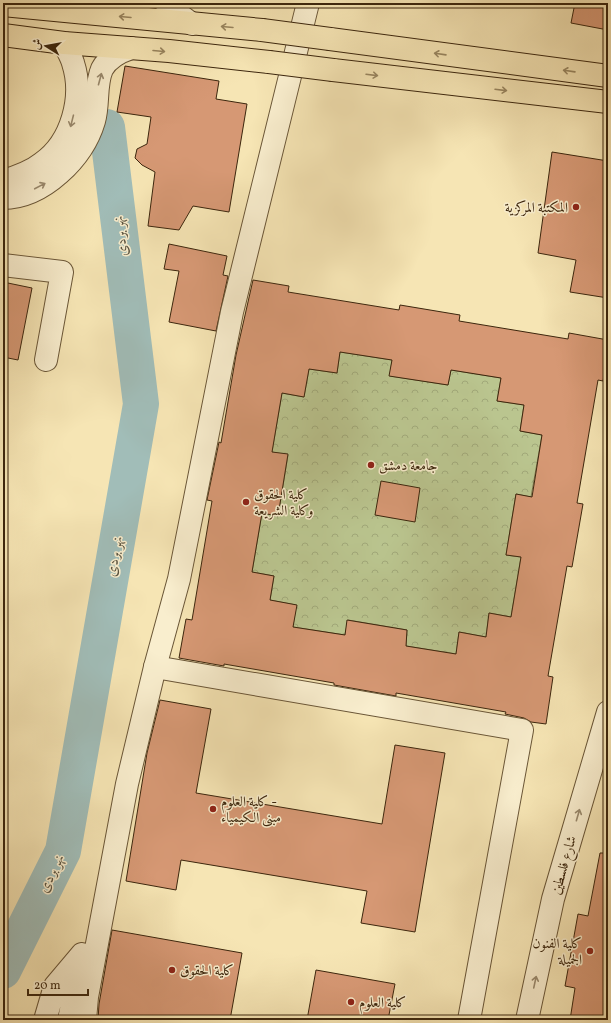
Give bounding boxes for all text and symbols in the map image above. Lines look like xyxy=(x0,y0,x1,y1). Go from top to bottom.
one-way arrow xyxy=(119,14,132,21)
one-way arrow xyxy=(221,23,234,31)
north arrow xyxy=(26,26,66,66)
text: ش xyxy=(29,38,46,51)
one-way arrow xyxy=(152,47,165,54)
one-way arrow xyxy=(434,50,447,58)
one-way arrow xyxy=(563,67,576,75)
one-way arrow xyxy=(365,71,378,78)
one-way arrow xyxy=(97,72,104,85)
one-way arrow xyxy=(494,86,507,94)
one-way arrow xyxy=(67,115,75,128)
one-way arrow xyxy=(34,182,46,189)
place label: المكتبة المركزية xyxy=(505,199,568,218)
marker: المكتبة المركزية xyxy=(571,202,581,212)
water label: نهر بردى xyxy=(109,214,134,258)
place label: جامعة دمشق xyxy=(379,457,438,476)
marker: جامعة دمشق xyxy=(366,460,376,470)
place label: كلية الحقوق وكلية الشريعة xyxy=(254,486,313,521)
marker: كلية الحقوق وكلية الشريعة xyxy=(241,497,251,507)
water label: نهر بردى xyxy=(102,534,129,578)
place label: كلية العلوم - مبنى الكيمياء xyxy=(221,793,281,828)
marker: كلية العلوم - مبنى الكيمياء xyxy=(208,804,218,814)
one-way arrow xyxy=(575,809,582,822)
street label: شارع فلسطين xyxy=(547,834,583,897)
water label: نهر بردى xyxy=(34,851,71,897)
place label: كلية الفنون الجميلة xyxy=(533,935,582,970)
marker: كلية الفنون الجميلة xyxy=(585,946,595,956)
place label: كلية الحقوق xyxy=(180,962,234,981)
marker: كلية الحقوق xyxy=(167,965,177,975)
scale bar xyxy=(28,971,88,997)
one-way arrow xyxy=(531,976,539,989)
text: 20 m xyxy=(34,978,61,994)
place label: كلية العلوم xyxy=(359,994,406,1015)
marker: كلية العلوم xyxy=(346,997,356,1007)

